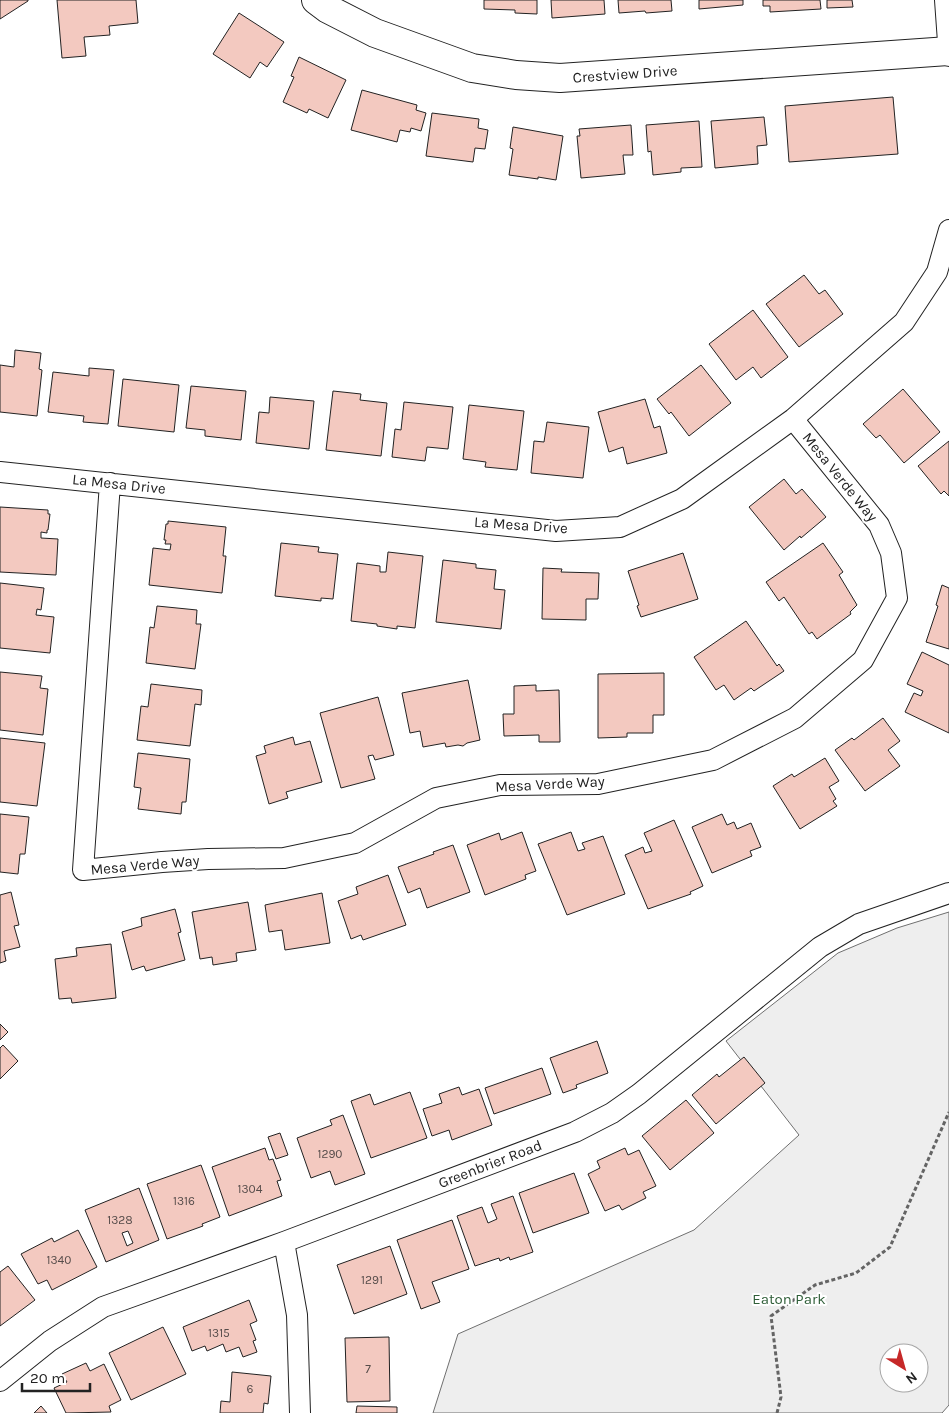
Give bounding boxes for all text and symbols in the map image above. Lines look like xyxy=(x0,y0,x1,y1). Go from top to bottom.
street label: Crestview Drive xyxy=(572,61,678,87)
street label: Mesa Verde Way xyxy=(799,429,881,525)
street label: La Mesa Drive xyxy=(71,470,167,498)
street label: La Mesa Drive xyxy=(473,513,569,537)
street label: Mesa Verde Way xyxy=(495,772,605,796)
street label: Mesa Verde Way xyxy=(90,851,200,879)
street label: Greenbrier Road xyxy=(436,1136,544,1192)
house number: 1290 xyxy=(317,1147,343,1161)
house number: 1304 xyxy=(238,1182,263,1196)
house number: 1316 xyxy=(173,1194,195,1208)
house number: 1328 xyxy=(107,1213,133,1227)
house number: 1340 xyxy=(47,1253,71,1267)
house number: 1291 xyxy=(361,1273,383,1287)
park label: Eaton Park xyxy=(752,1290,826,1308)
house number: 1315 xyxy=(208,1326,230,1340)
north arrow xyxy=(879,1343,929,1393)
scale bar xyxy=(22,1360,90,1392)
house number: 7 xyxy=(365,1362,371,1376)
text: N xyxy=(902,1368,921,1388)
text: 20 m xyxy=(30,1369,65,1387)
house number: 6 xyxy=(247,1382,254,1396)

